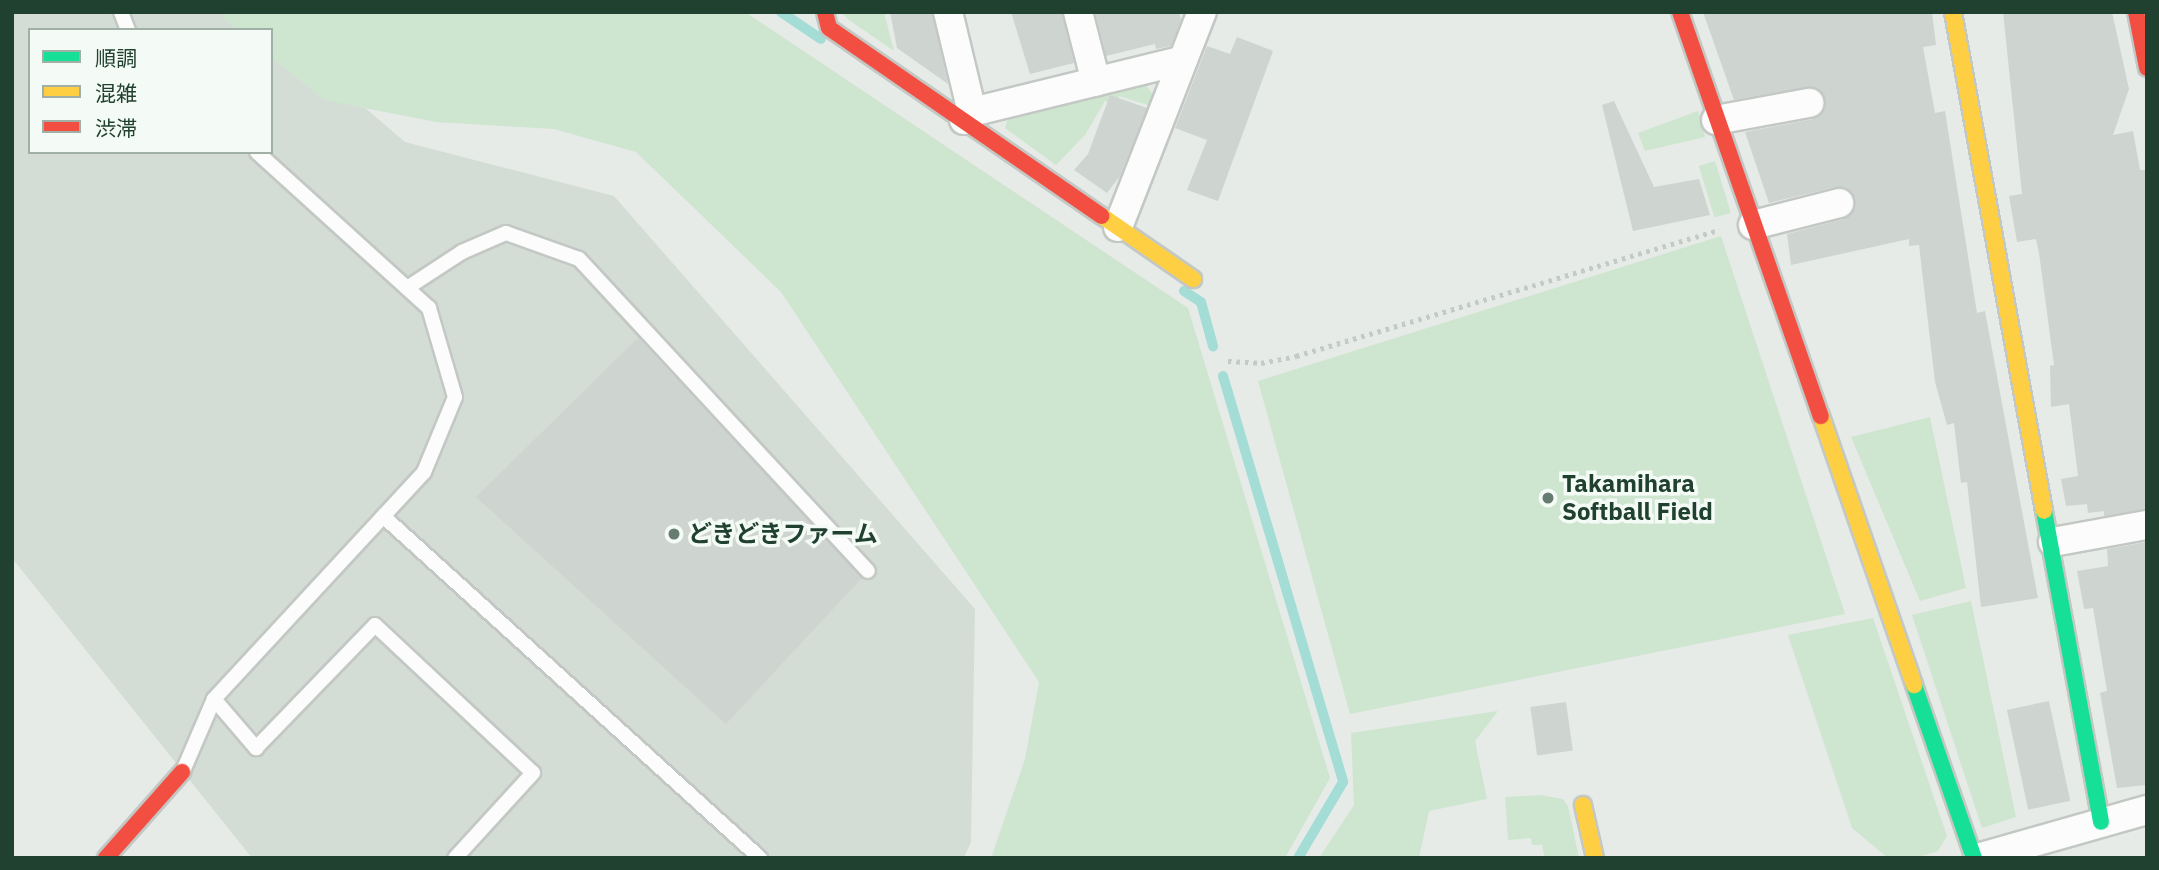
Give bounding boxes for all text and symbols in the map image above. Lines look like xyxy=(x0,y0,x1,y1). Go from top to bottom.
legend xyxy=(28,28,273,154)
text: 順調 xyxy=(95,44,137,72)
text: 混雑 xyxy=(95,79,137,107)
text: 渋滞 xyxy=(95,114,137,142)
place label: Takamihara Softball Field xyxy=(1562,470,1713,526)
marker: Takamihara Softball Field xyxy=(1540,490,1556,506)
place label: どきどきファーム xyxy=(688,520,880,548)
marker: どきどきファーム xyxy=(666,526,682,542)

